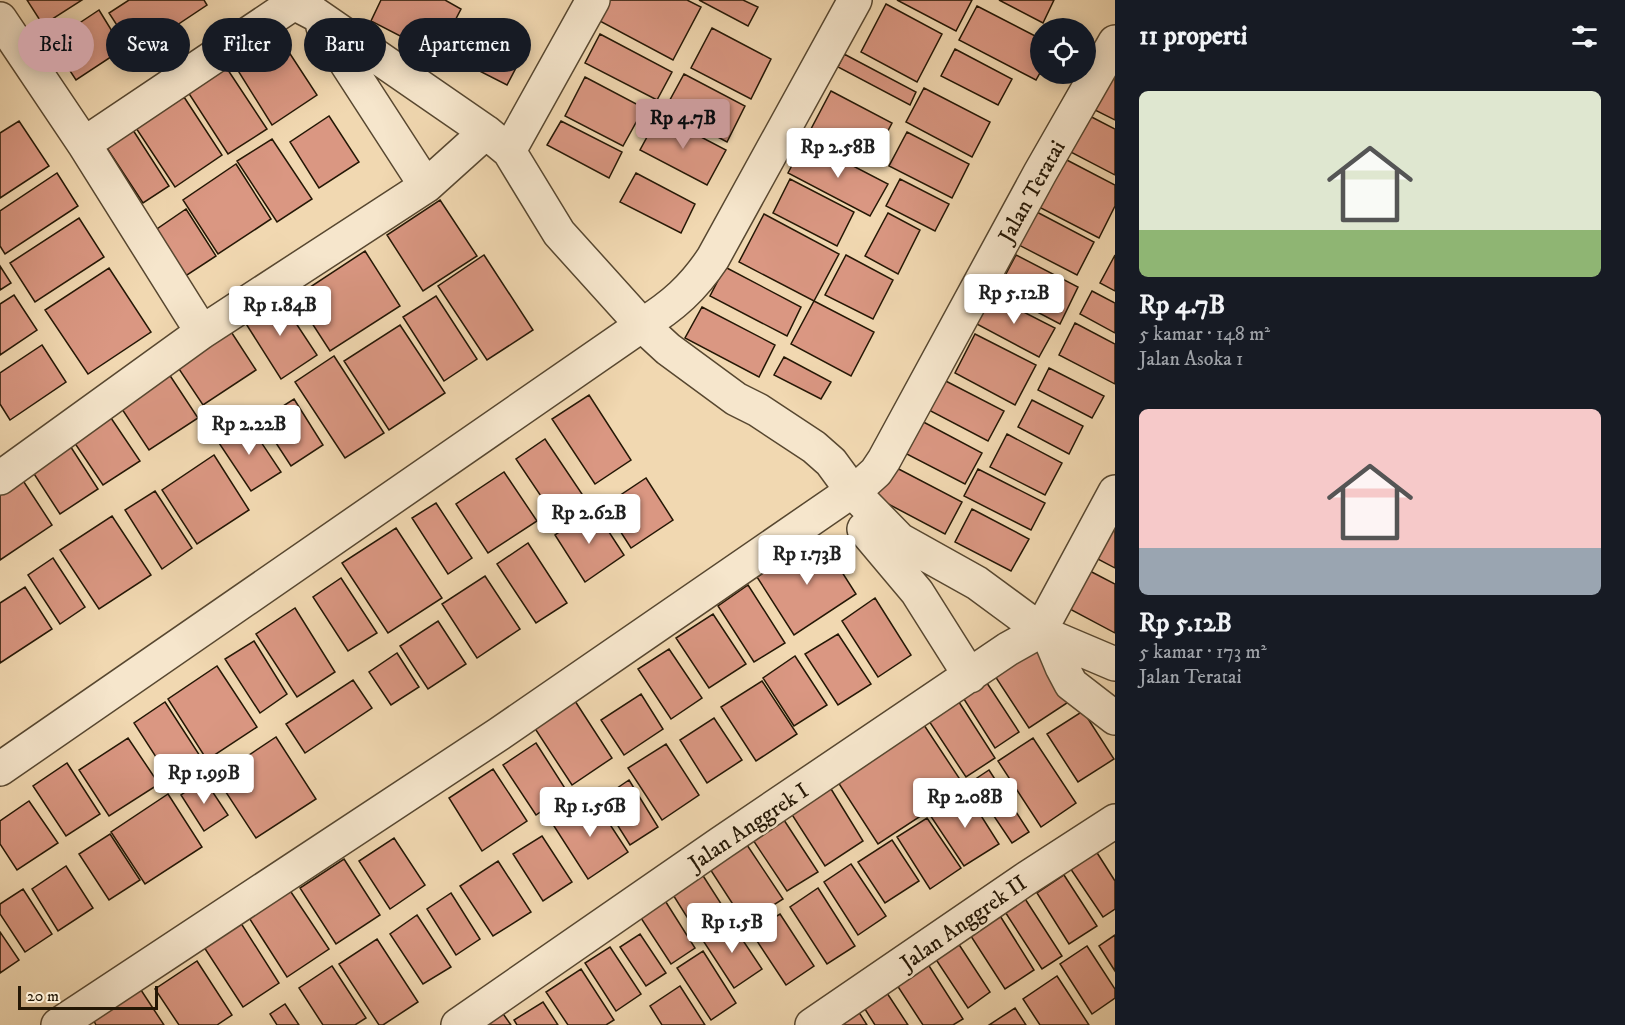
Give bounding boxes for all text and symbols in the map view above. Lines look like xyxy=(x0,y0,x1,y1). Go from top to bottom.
chip: Beli xyxy=(18,18,94,72)
chip: Sewa xyxy=(106,18,190,72)
chip: Filter xyxy=(202,18,292,72)
chip: Baru xyxy=(304,18,386,72)
chip: Apartemen xyxy=(398,18,531,72)
map controls xyxy=(1030,18,1096,84)
button: locate xyxy=(1030,18,1096,84)
text: 11 properti xyxy=(1139,20,1247,53)
icon: filters xyxy=(1568,20,1601,53)
pin: Rp 4.7B xyxy=(628,99,738,150)
text: Rp 4.7B xyxy=(650,106,716,131)
pin: Rp 2.58B xyxy=(776,128,900,179)
icon: home xyxy=(1316,130,1424,238)
text: Rp 2.58B xyxy=(801,135,875,160)
street label: Jalan Teratai xyxy=(992,136,1072,249)
pin: Rp 5.12B xyxy=(952,274,1076,325)
text: Rp 5.12B xyxy=(978,281,1050,306)
pin: Rp 1.84B xyxy=(218,286,342,337)
text: Rp 4.7B xyxy=(1139,289,1225,322)
text: Rp 1.84B xyxy=(243,293,317,318)
text: 5 kamar · 148 m² xyxy=(1139,322,1270,347)
text: Jalan Asoka 1 xyxy=(1139,347,1243,372)
pin: Rp 2.22B xyxy=(187,405,311,456)
text: Rp 2.22B xyxy=(212,412,286,437)
icon: home xyxy=(1316,448,1424,556)
pin: Rp 2.62B xyxy=(527,494,651,545)
text: Rp 2.62B xyxy=(551,501,627,526)
pin: Rp 1.73B xyxy=(745,535,869,586)
text: Rp 1.73B xyxy=(772,542,842,567)
text: Rp 5.12B xyxy=(1139,607,1232,640)
text: 5 kamar · 173 m² xyxy=(1139,640,1267,665)
text: Jalan Teratai xyxy=(1139,665,1242,690)
pin: Rp 1.99B xyxy=(142,754,266,805)
text: Rp 1.99B xyxy=(168,761,240,786)
street label: Jalan Anggrek I xyxy=(682,777,814,878)
pin: Rp 2.08B xyxy=(903,778,1027,829)
text: Rp 2.08B xyxy=(927,785,1003,810)
pin: Rp 1.56B xyxy=(528,787,652,838)
text: Rp 1.56B xyxy=(554,794,626,819)
street label: Jalan Anggrek II xyxy=(894,870,1032,978)
pin: Rp 1.5B xyxy=(677,903,787,954)
text: Rp 1.5B xyxy=(701,910,763,935)
scale bar xyxy=(18,983,158,1010)
text: 20 m xyxy=(27,986,59,1006)

